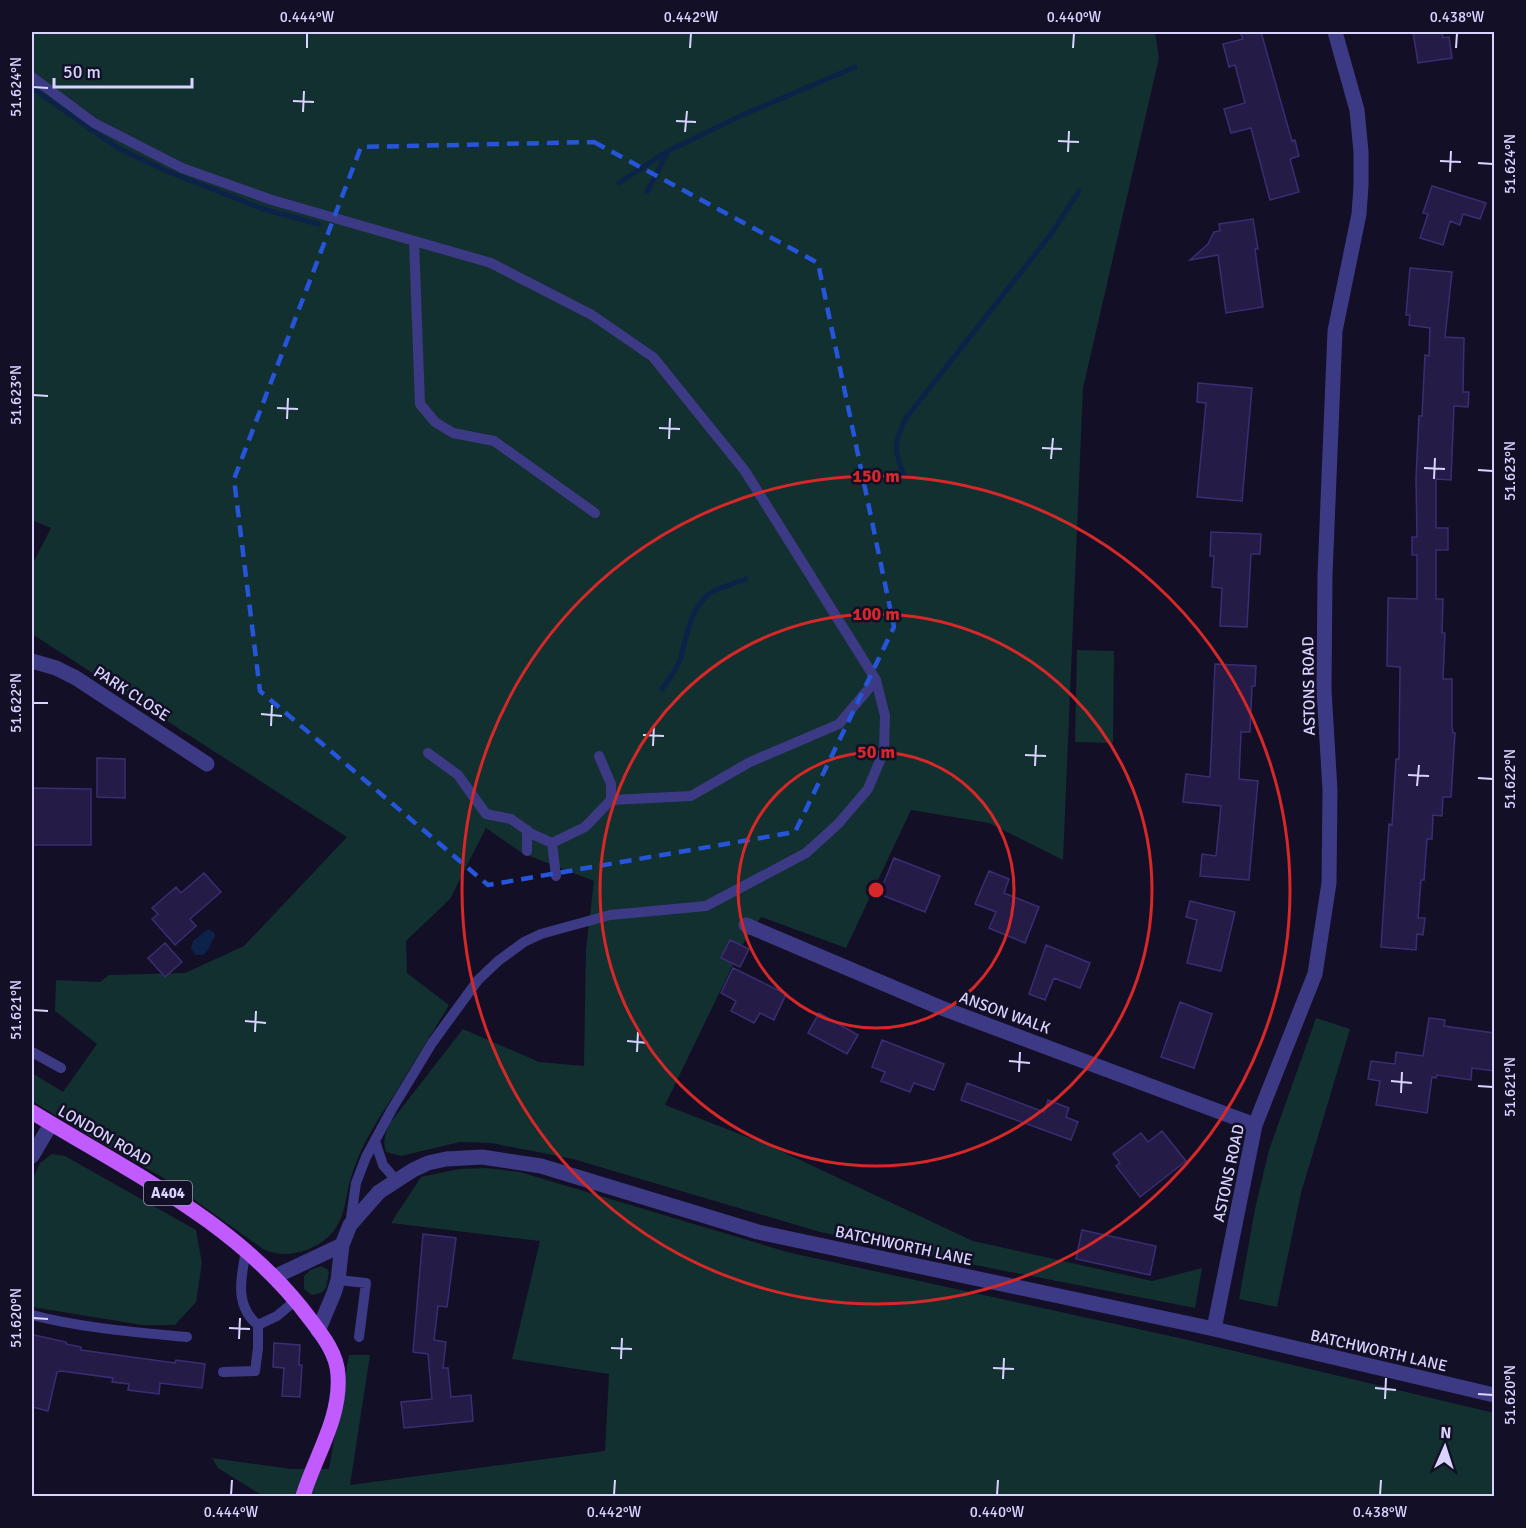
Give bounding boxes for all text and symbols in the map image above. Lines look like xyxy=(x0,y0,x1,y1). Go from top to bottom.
text: 0.444°W xyxy=(280,8,335,26)
text: 0.442°W xyxy=(664,8,719,26)
text: 0.440°W xyxy=(1047,8,1102,26)
text: 0.438°W xyxy=(1430,8,1485,26)
scale bar xyxy=(54,51,192,89)
text: 51.624°N xyxy=(7,57,25,117)
text: 50 m xyxy=(63,61,101,83)
text: 51.624°N xyxy=(1501,134,1519,194)
text: 51.623°N xyxy=(7,365,25,425)
text: 51.623°N xyxy=(1501,441,1519,501)
text: 150 m xyxy=(852,465,900,487)
text: 100 m xyxy=(852,603,900,625)
street label: ASTONS ROAD xyxy=(1298,636,1320,736)
street label: PARK CLOSE xyxy=(90,662,173,726)
text: 51.622°N xyxy=(7,673,25,733)
text: 50 m xyxy=(857,741,895,763)
text: 51.622°N xyxy=(1501,749,1519,809)
centre of rings xyxy=(866,880,886,900)
text: 51.621°N xyxy=(7,980,25,1040)
street label: ANSON WALK xyxy=(957,987,1053,1039)
text: 51.621°N xyxy=(1501,1057,1519,1117)
street label: LONDON ROAD xyxy=(54,1101,155,1171)
street label: ASTONS ROAD xyxy=(1209,1123,1249,1224)
road number: A404 xyxy=(144,1181,192,1205)
street label: BATCHWORTH LANE xyxy=(833,1222,974,1270)
text: 51.620°N xyxy=(7,1288,25,1348)
street label: BATCHWORTH LANE xyxy=(1308,1325,1449,1376)
text: 51.620°N xyxy=(1501,1365,1519,1425)
north arrow xyxy=(1415,1417,1475,1477)
text: N xyxy=(1440,1423,1452,1443)
text: 0.444°W xyxy=(204,1503,259,1521)
text: 0.442°W xyxy=(587,1503,642,1521)
text: 0.440°W xyxy=(970,1503,1025,1521)
text: 0.438°W xyxy=(1353,1503,1408,1521)

